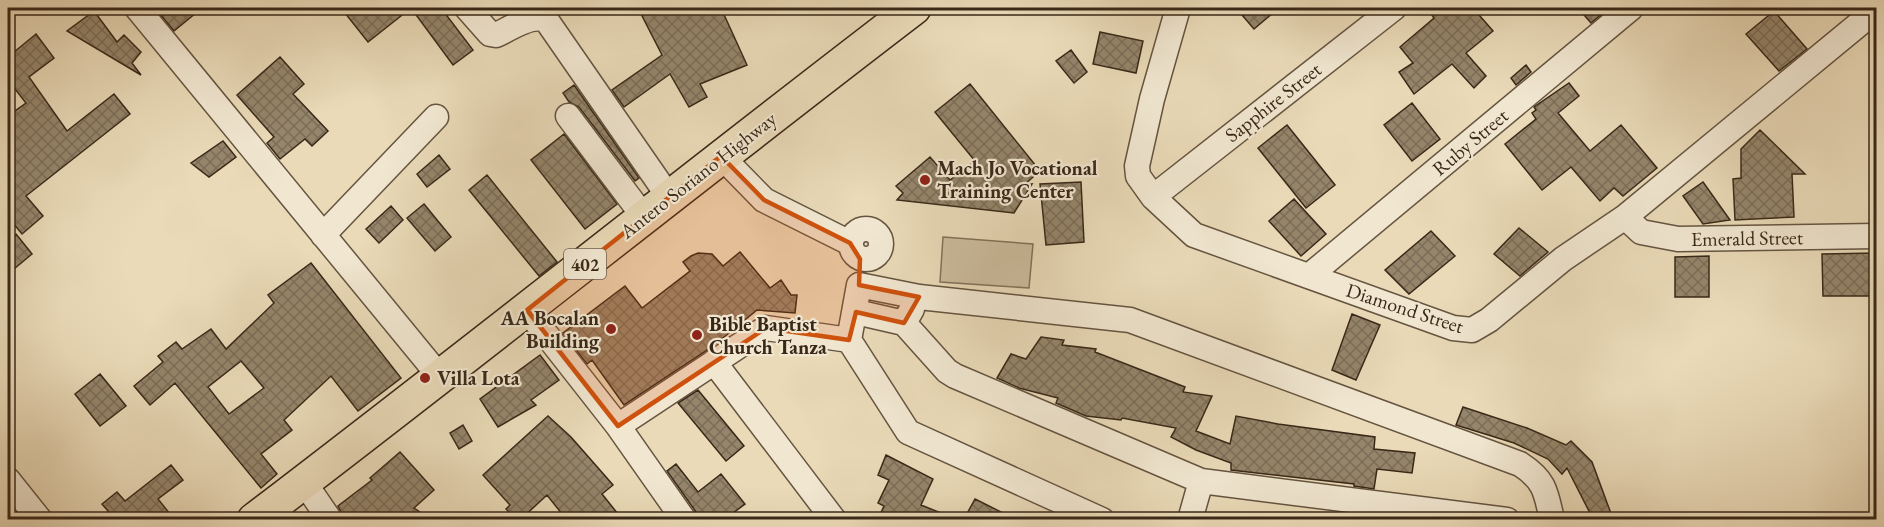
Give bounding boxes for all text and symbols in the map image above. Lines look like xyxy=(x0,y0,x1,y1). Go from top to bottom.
street label: Sapphire Street xyxy=(1220,56,1327,148)
street label: Ruby Street xyxy=(1427,102,1514,181)
street label: Antero Soriano Highway xyxy=(614,106,782,245)
place label: Mach Jo Vocational Training Center xyxy=(937,155,1098,204)
marker: Mach Jo Vocational Training Center xyxy=(918,173,932,187)
street label: Emerald Street xyxy=(1691,224,1804,252)
road number: 402 xyxy=(564,249,606,279)
street label: Diamond Street xyxy=(1343,277,1468,339)
place label: AA Bocalan Building xyxy=(499,305,600,354)
place label: Bible Baptist Church Tanza xyxy=(709,311,827,360)
marker: AA Bocalan Building xyxy=(604,322,618,336)
marker: Bible Baptist Church Tanza xyxy=(690,328,704,342)
place label: Villa Lota xyxy=(437,365,520,391)
marker: Villa Lota xyxy=(418,371,432,385)

